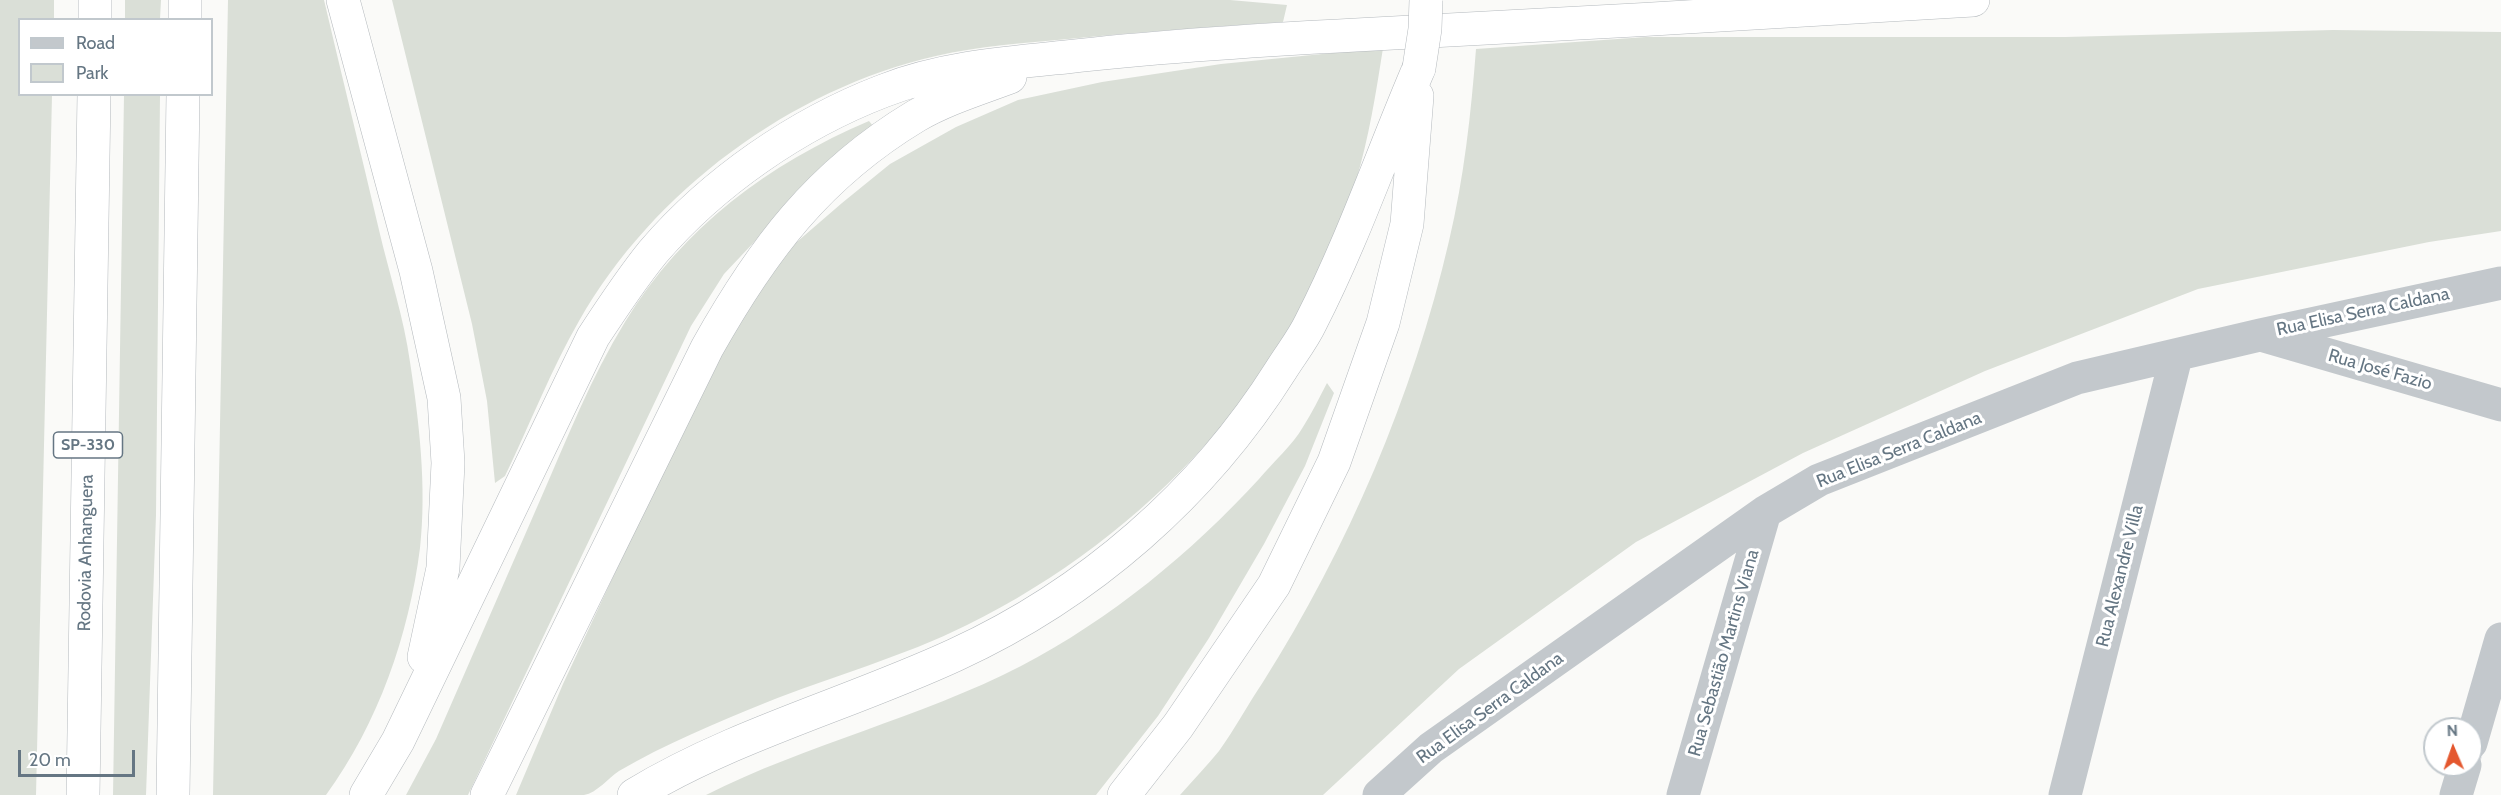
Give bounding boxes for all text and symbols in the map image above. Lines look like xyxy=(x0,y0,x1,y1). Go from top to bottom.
legend xyxy=(18,18,213,96)
text: Road xyxy=(76,32,115,54)
text: Park xyxy=(76,62,108,84)
street label: Rua Elisa Serra Caldana xyxy=(2275,283,2451,341)
street label: Rua José Fazio xyxy=(2326,345,2434,395)
street label: Rua Elisa Serra Caldana xyxy=(1813,407,1985,493)
road number: SP-330 xyxy=(54,432,122,458)
street label: Rodovia Anhanguera xyxy=(74,474,98,632)
street label: Rua Alexandre Villa xyxy=(2092,503,2148,649)
street label: Rua Sebastião Martins Viana xyxy=(1684,547,1764,759)
street label: Rua Elisa Serra Caldana xyxy=(1413,648,1567,768)
north arrow xyxy=(2423,717,2483,777)
text: N xyxy=(2446,721,2458,740)
scale bar xyxy=(21,738,138,776)
text: 20 m xyxy=(29,749,71,771)

